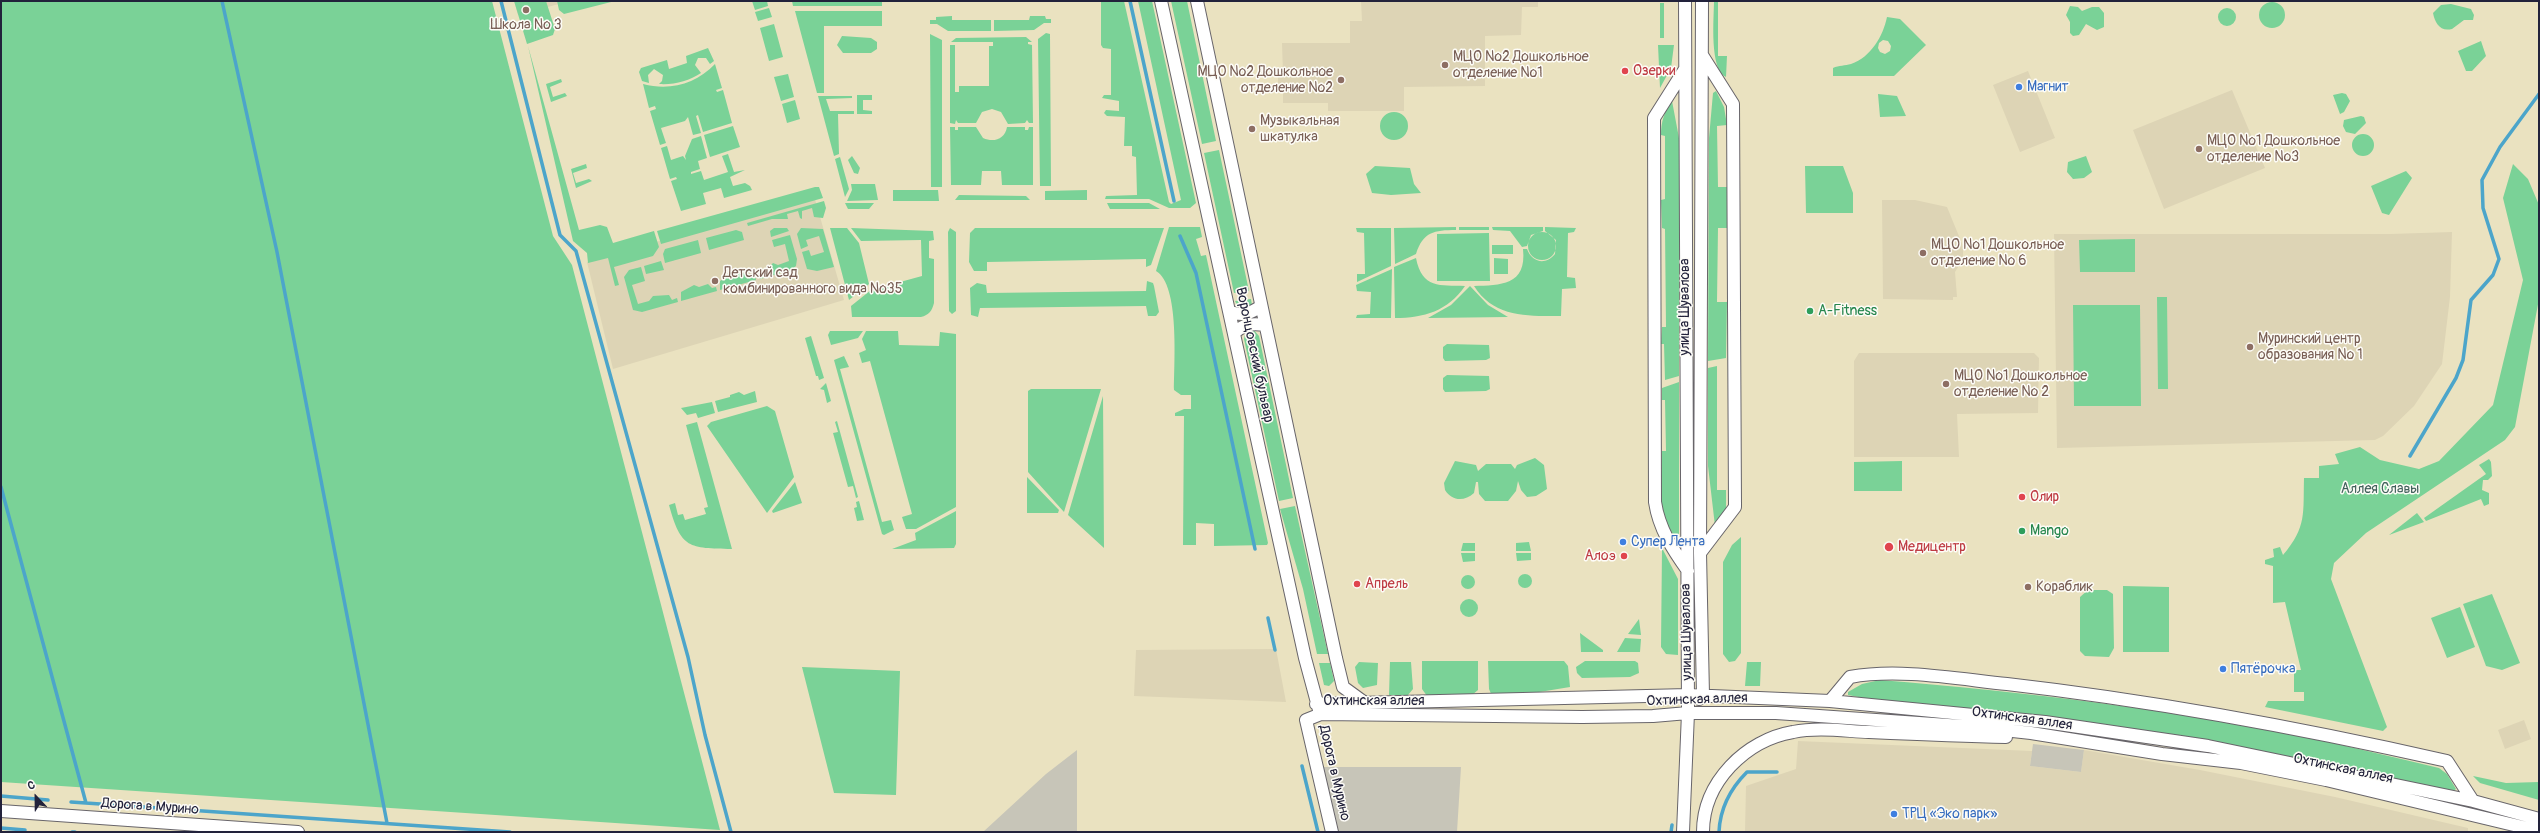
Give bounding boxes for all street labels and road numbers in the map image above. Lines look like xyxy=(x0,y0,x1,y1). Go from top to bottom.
street label: улица Шувалова xyxy=(1677,258,1693,356)
street label: Воронцовский бульвар xyxy=(1231,286,1277,424)
street label: улица Шувалова xyxy=(1678,583,1696,681)
street label: Охтинская аллея xyxy=(1646,690,1748,710)
street label: Охтинская аллея xyxy=(1323,693,1425,709)
street label: Охтинская аллея xyxy=(1971,704,2073,734)
street label: Дорога в Мурино xyxy=(1315,724,1353,822)
street label: Охтинская аллея xyxy=(2292,750,2394,788)
street label: Дорога в Мурино xyxy=(101,795,199,819)

